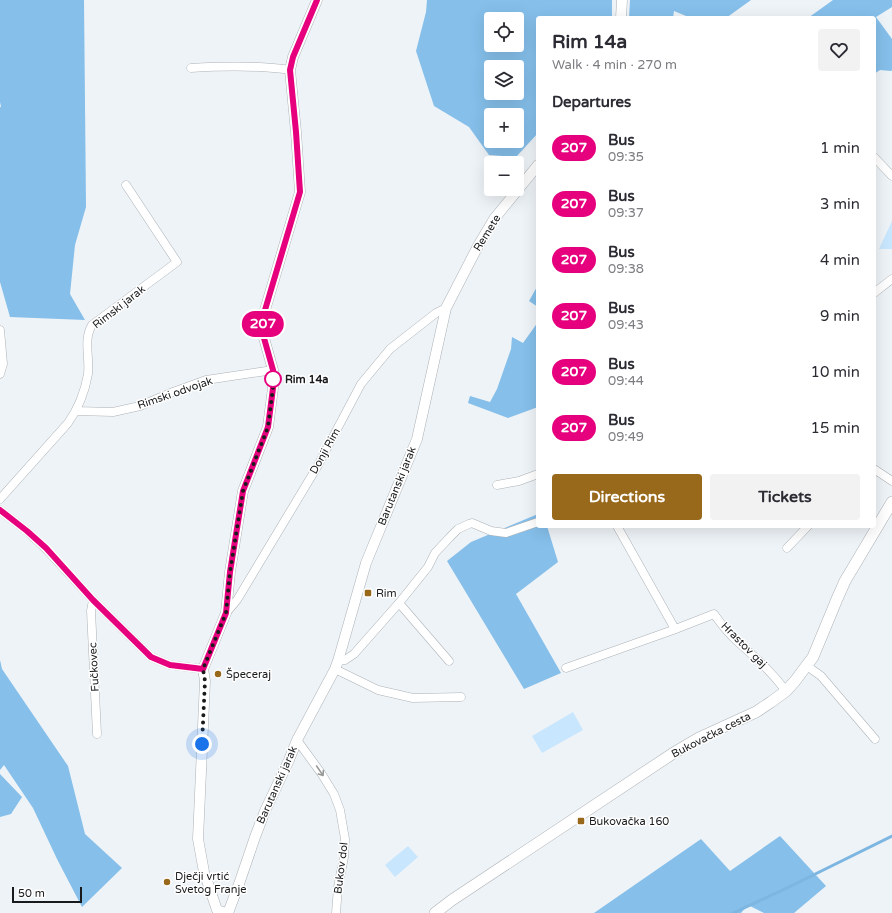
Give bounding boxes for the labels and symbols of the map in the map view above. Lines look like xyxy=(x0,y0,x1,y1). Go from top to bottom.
street label: Remete xyxy=(471,212,503,254)
street label: Rimski jarak xyxy=(90,283,148,331)
line badge: 207 xyxy=(240,311,286,337)
marker: Rim 14a xyxy=(264,370,282,388)
place label: Rim 14a xyxy=(285,373,329,386)
street label: Rimski odvojak xyxy=(136,374,214,412)
street label: Donji Rim xyxy=(307,426,343,476)
street label: Barutanski jarak xyxy=(375,445,419,527)
place label: Rim xyxy=(376,587,397,600)
marker: Rim xyxy=(363,588,373,598)
street label: Hrastov gaj xyxy=(718,619,770,671)
street label: Fučkovec xyxy=(86,642,102,692)
place label: Špeceraj xyxy=(226,667,271,681)
marker: Špeceraj xyxy=(213,669,223,679)
street label: Bukovačka cesta xyxy=(669,709,753,761)
your location xyxy=(192,734,212,754)
street label: Barutanski jarak xyxy=(254,744,300,826)
one-way arrow xyxy=(316,766,324,777)
place label: Bukovačka 160 xyxy=(589,815,669,828)
marker: Bukovačka 160 xyxy=(576,816,586,826)
street label: Bukov dol xyxy=(331,841,351,895)
place label: Dječji vrtić Svetog Franje xyxy=(175,870,247,896)
marker: Dječji vrtić Svetog Franje xyxy=(162,877,172,887)
scale bar xyxy=(12,885,82,904)

